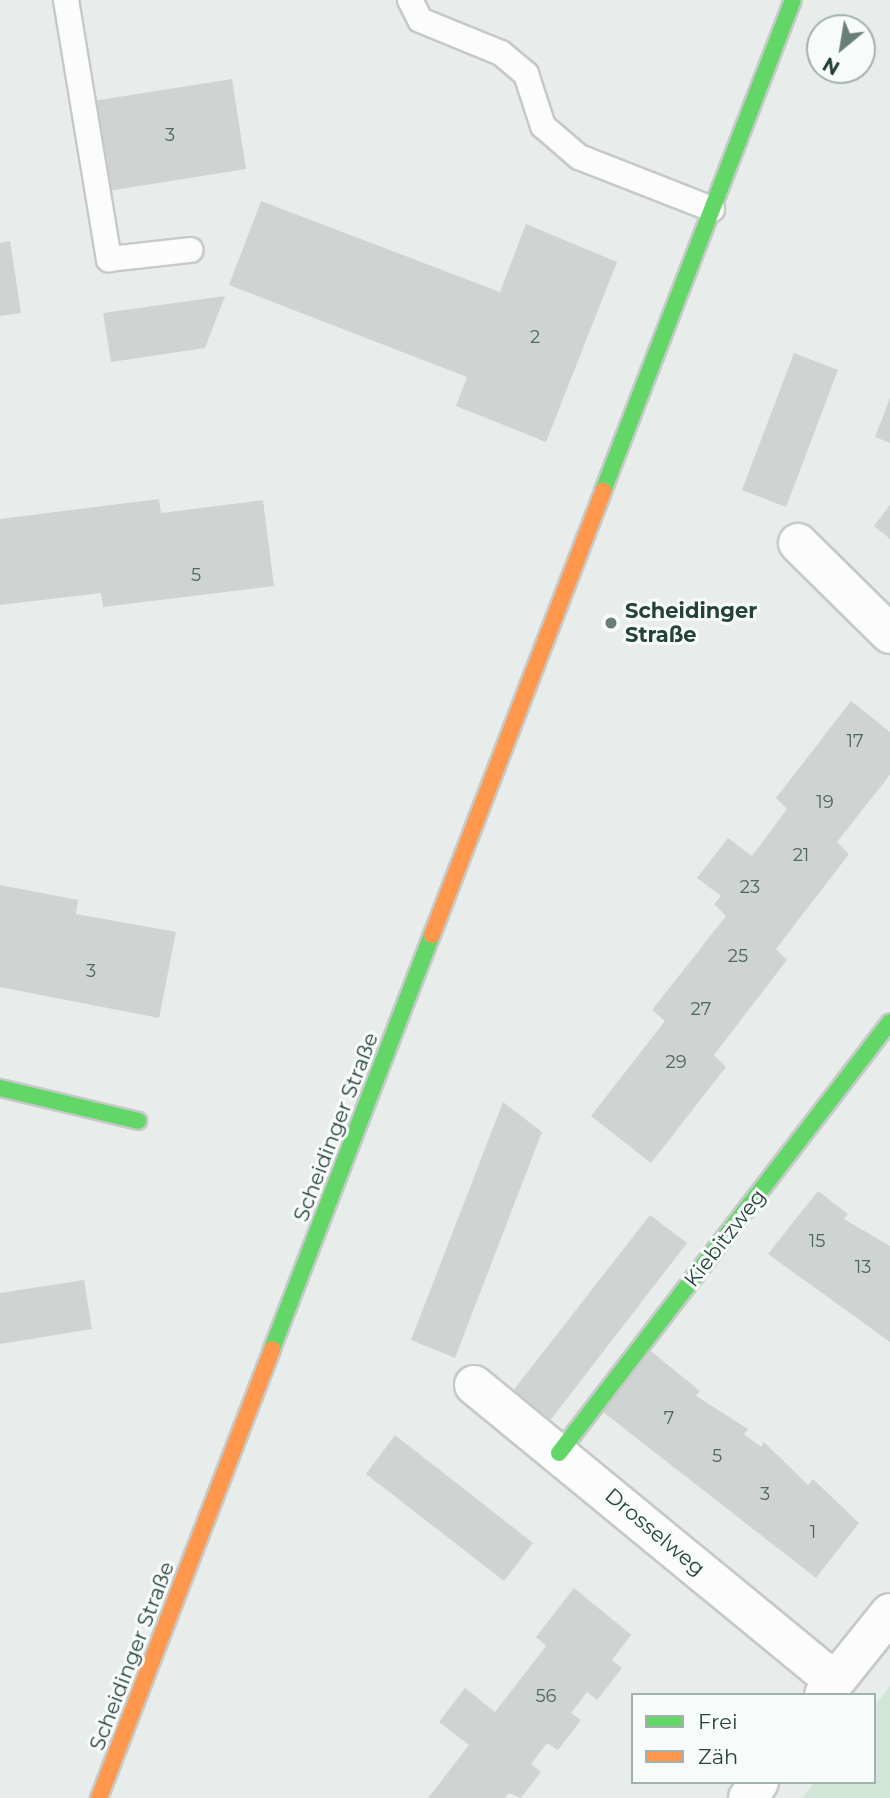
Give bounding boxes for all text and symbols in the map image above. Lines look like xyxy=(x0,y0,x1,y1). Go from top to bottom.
north arrow xyxy=(806,14,876,84)
text: N xyxy=(819,52,844,80)
house number: 3 xyxy=(165,124,175,146)
house number: 2 xyxy=(530,326,540,348)
house number: 5 xyxy=(191,564,201,586)
place label: Scheidinger Straße xyxy=(625,598,757,648)
marker: Scheidinger Straße xyxy=(603,615,619,631)
house number: 17 xyxy=(846,730,864,752)
house number: 19 xyxy=(816,791,834,813)
house number: 21 xyxy=(793,844,809,866)
house number: 23 xyxy=(740,876,760,898)
house number: 25 xyxy=(728,945,748,967)
house number: 3 xyxy=(86,960,96,982)
house number: 27 xyxy=(691,998,711,1020)
street label: Scheidinger Straße xyxy=(288,1029,384,1225)
house number: 29 xyxy=(665,1051,687,1073)
street label: Kiebitzweg xyxy=(679,1184,771,1292)
house number: 15 xyxy=(809,1230,825,1252)
house number: 13 xyxy=(855,1256,871,1278)
house number: 7 xyxy=(664,1407,674,1429)
house number: 5 xyxy=(712,1445,722,1467)
street label: Drosselweg xyxy=(600,1483,710,1581)
house number: 3 xyxy=(760,1483,770,1505)
house number: 1 xyxy=(810,1521,816,1543)
street label: Scheidinger Straße xyxy=(84,1558,180,1754)
house number: 56 xyxy=(535,1685,557,1707)
legend xyxy=(631,1693,876,1784)
text: Frei xyxy=(698,1709,738,1734)
text: Zäh xyxy=(698,1744,738,1769)

